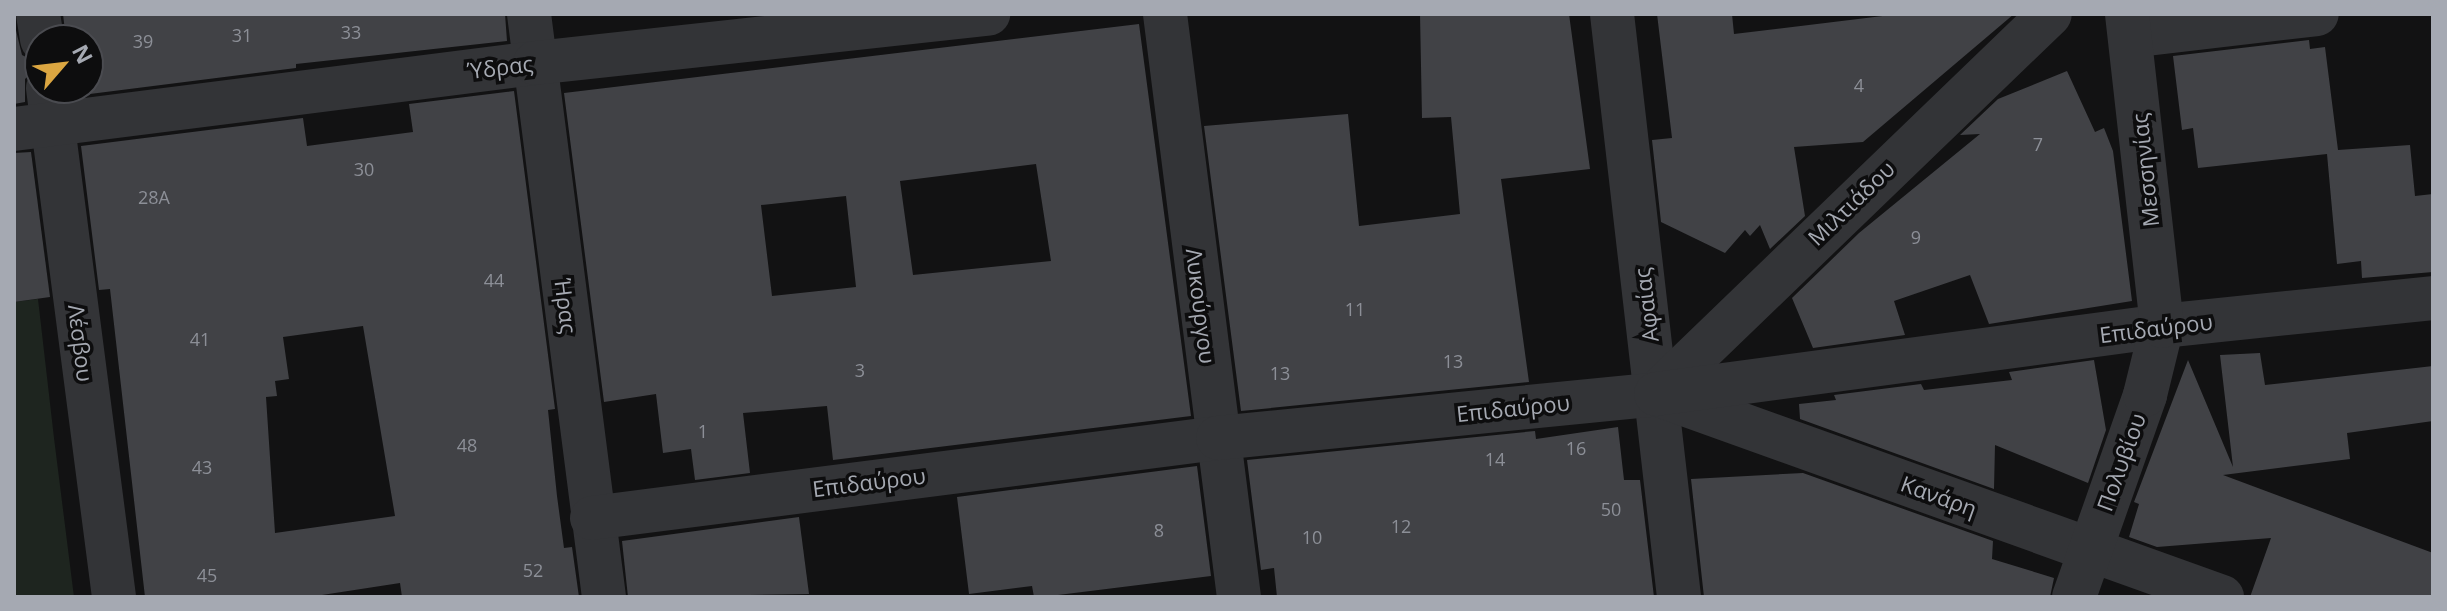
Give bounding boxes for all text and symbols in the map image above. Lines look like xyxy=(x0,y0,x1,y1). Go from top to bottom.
house number: 33 xyxy=(341,21,361,43)
north arrow xyxy=(24,24,104,104)
house number: 31 xyxy=(232,24,252,46)
house number: 39 xyxy=(133,30,153,52)
text: N xyxy=(66,39,101,69)
street label: Ύδρας xyxy=(466,50,534,84)
house number: 4 xyxy=(1854,74,1864,96)
street label: Μεσσηνίας xyxy=(2126,112,2164,228)
house number: 7 xyxy=(2033,133,2043,155)
street label: Μιλτιάδου xyxy=(1802,155,1900,251)
house number: 30 xyxy=(354,158,374,180)
house number: 28Α xyxy=(138,186,170,208)
house number: 9 xyxy=(1911,226,1921,248)
street label: Λυκούργου xyxy=(1181,247,1221,365)
street label: Αφαίας xyxy=(1628,266,1664,344)
house number: 44 xyxy=(484,269,504,291)
street label: Ήρας xyxy=(550,277,582,335)
house number: 11 xyxy=(1345,298,1365,320)
street label: Λέσβου xyxy=(63,303,99,383)
street label: Επιδαύρου xyxy=(2098,308,2214,348)
house number: 41 xyxy=(190,328,210,350)
house number: 13 xyxy=(1443,350,1463,372)
house number: 3 xyxy=(855,359,865,381)
house number: 13 xyxy=(1270,362,1290,384)
street label: Επιδαύρου xyxy=(1455,389,1571,427)
street label: Πολυβίου xyxy=(2091,409,2151,515)
house number: 1 xyxy=(698,420,708,442)
house number: 48 xyxy=(457,434,477,456)
house number: 16 xyxy=(1566,437,1586,459)
house number: 14 xyxy=(1485,448,1505,470)
house number: 43 xyxy=(192,456,212,478)
street label: Επιδαύρου xyxy=(811,462,927,502)
street label: Κανάρη xyxy=(1897,470,1981,522)
house number: 50 xyxy=(1601,498,1621,520)
house number: 12 xyxy=(1391,515,1411,537)
house number: 8 xyxy=(1154,519,1164,541)
house number: 10 xyxy=(1302,526,1322,548)
house number: 52 xyxy=(523,559,543,581)
house number: 45 xyxy=(197,564,217,586)

